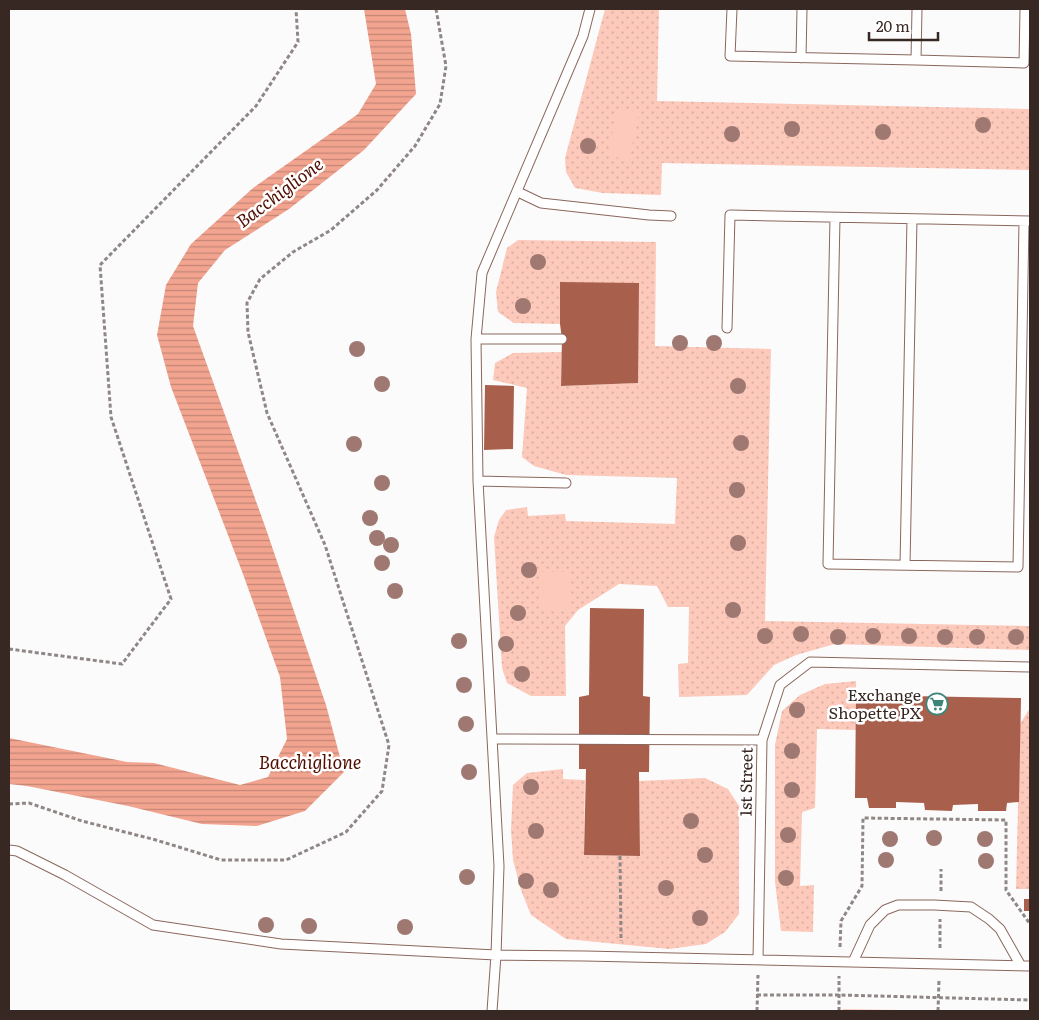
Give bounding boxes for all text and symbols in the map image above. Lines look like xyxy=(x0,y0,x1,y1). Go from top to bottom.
scale bar xyxy=(869,10,938,42)
text: 20 m xyxy=(876,14,910,37)
water label: Bacchiglione xyxy=(230,150,328,234)
place label: Exchange Shopette PX xyxy=(828,682,922,724)
supermarket icon: Exchange Shopette PX xyxy=(925,692,949,716)
street label: 1st Street xyxy=(732,747,758,817)
water label: Bacchiglione xyxy=(259,748,361,775)

